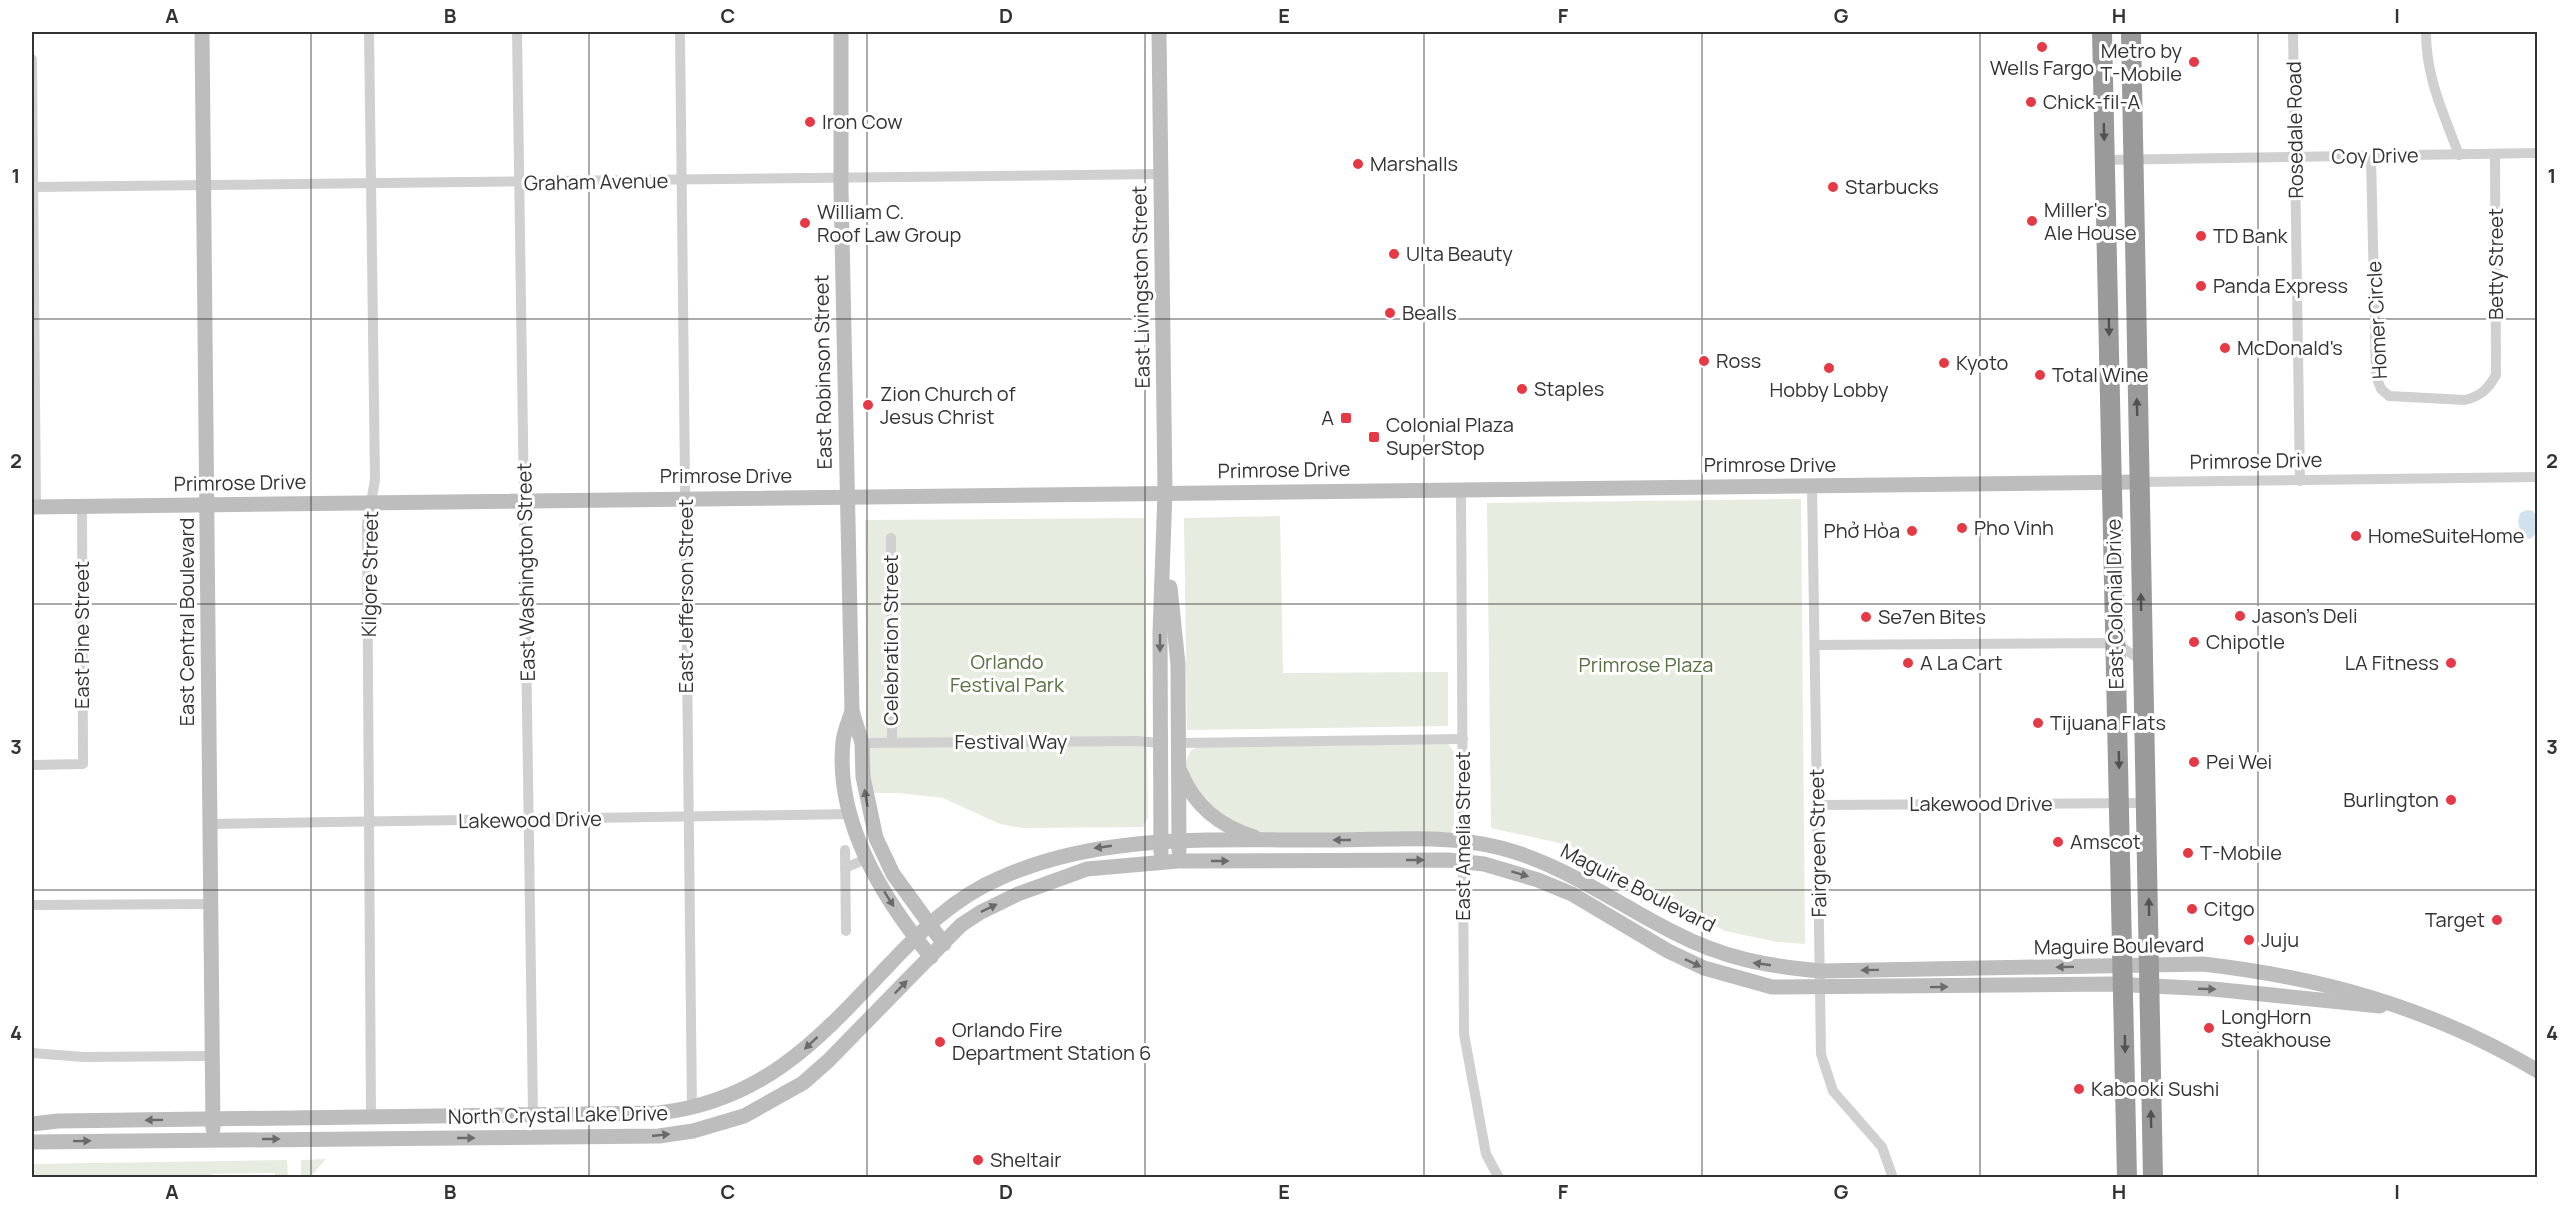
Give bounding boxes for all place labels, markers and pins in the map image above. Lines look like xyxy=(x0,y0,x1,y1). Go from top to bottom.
place label: Metro by T-Mobile xyxy=(2100,37,2182,87)
marker: Wells Fargo xyxy=(2035,40,2049,54)
place label: Wells Fargo xyxy=(1990,54,2094,81)
marker: Metro by T-Mobile xyxy=(2187,55,2201,69)
place label: Chick-fil-A xyxy=(2043,88,2140,115)
marker: Chick-fil-A xyxy=(2024,95,2038,109)
place label: Iron Cow xyxy=(822,108,902,135)
marker: Iron Cow xyxy=(803,115,817,129)
place label: Marshalls xyxy=(1370,150,1458,177)
marker: Marshalls xyxy=(1351,157,1365,171)
place label: Starbucks xyxy=(1845,173,1939,200)
marker: Starbucks xyxy=(1826,180,1840,194)
place label: Miller's Ale House xyxy=(2044,196,2137,246)
place label: William C. Roof Law Group xyxy=(817,198,961,248)
marker: Miller's Ale House xyxy=(2025,214,2039,228)
marker: William C. Roof Law Group xyxy=(798,216,812,230)
place label: TD Bank xyxy=(2213,222,2289,249)
marker: TD Bank xyxy=(2194,229,2208,243)
place label: Ulta Beauty xyxy=(1406,240,1513,267)
marker: Ulta Beauty xyxy=(1387,247,1401,261)
place label: Panda Express xyxy=(2213,272,2348,299)
marker: Panda Express xyxy=(2194,279,2208,293)
place label: Bealls xyxy=(1402,299,1457,326)
marker: Bealls xyxy=(1383,306,1397,320)
place label: McDonald's xyxy=(2237,334,2343,361)
marker: McDonald's xyxy=(2218,341,2232,355)
place label: Ross xyxy=(1716,347,1761,374)
place label: Kyoto xyxy=(1956,349,2009,376)
marker: Ross xyxy=(1697,354,1711,368)
marker: Kyoto xyxy=(1937,356,1951,370)
marker: Hobby Lobby xyxy=(1822,361,1836,375)
place label: Total Wine xyxy=(2052,361,2148,388)
marker: Total Wine xyxy=(2033,368,2047,382)
place label: Staples xyxy=(1534,375,1604,402)
place label: Hobby Lobby xyxy=(1770,376,1889,403)
place label: Zion Church of Jesus Christ xyxy=(880,380,1016,430)
marker: Staples xyxy=(1515,382,1529,396)
marker: Zion Church of Jesus Christ xyxy=(861,398,875,412)
place label: A xyxy=(1321,404,1334,431)
marker: A xyxy=(1339,411,1353,425)
place label: Colonial Plaza SuperStop xyxy=(1386,411,1514,461)
marker: Colonial Plaza SuperStop xyxy=(1367,430,1381,444)
place label: Pho Vinh xyxy=(1974,514,2054,541)
place label: Phở Hòa xyxy=(1824,517,1900,544)
marker: Pho Vinh xyxy=(1955,521,1969,535)
place label: HomeSuiteHome xyxy=(2368,522,2524,549)
marker: Phở Hòa xyxy=(1905,524,1919,538)
marker: HomeSuiteHome xyxy=(2349,529,2363,543)
place label: Jason's Deli xyxy=(2252,602,2358,629)
place label: Se7en Bites xyxy=(1878,603,1986,630)
marker: Jason's Deli xyxy=(2233,609,2247,623)
marker: Se7en Bites xyxy=(1859,610,1873,624)
place label: Chipotle xyxy=(2206,628,2285,655)
marker: Chipotle xyxy=(2187,635,2201,649)
place label: A La Cart xyxy=(1920,649,2003,676)
place label: LA Fitness xyxy=(2345,649,2439,676)
marker: A La Cart xyxy=(1901,656,1915,670)
marker: LA Fitness xyxy=(2444,656,2458,670)
place label: Tijuana Flats xyxy=(2050,709,2166,736)
marker: Tijuana Flats xyxy=(2031,716,2045,730)
place label: Pei Wei xyxy=(2206,748,2272,775)
marker: Pei Wei xyxy=(2187,755,2201,769)
place label: Burlington xyxy=(2343,786,2439,813)
marker: Burlington xyxy=(2444,793,2458,807)
place label: Amscot xyxy=(2070,828,2141,855)
marker: Amscot xyxy=(2051,835,2065,849)
place label: T-Mobile xyxy=(2200,839,2282,866)
marker: T-Mobile xyxy=(2181,846,2195,860)
place label: Citgo xyxy=(2204,895,2255,922)
marker: Citgo xyxy=(2185,902,2199,916)
place label: Target xyxy=(2425,906,2485,933)
marker: Target xyxy=(2490,913,2504,927)
place label: Juju xyxy=(2261,926,2299,953)
marker: Juju xyxy=(2242,933,2256,947)
place label: LongHorn Steakhouse xyxy=(2221,1003,2331,1053)
place label: Orlando Fire Department Station 6 xyxy=(952,1016,1151,1066)
marker: LongHorn Steakhouse xyxy=(2202,1021,2216,1035)
marker: Orlando Fire Department Station 6 xyxy=(933,1035,947,1049)
place label: Kabooki Sushi xyxy=(2091,1075,2219,1102)
marker: Kabooki Sushi xyxy=(2072,1082,2086,1096)
place label: Sheltair xyxy=(990,1146,1062,1173)
marker: Sheltair xyxy=(971,1153,985,1167)

